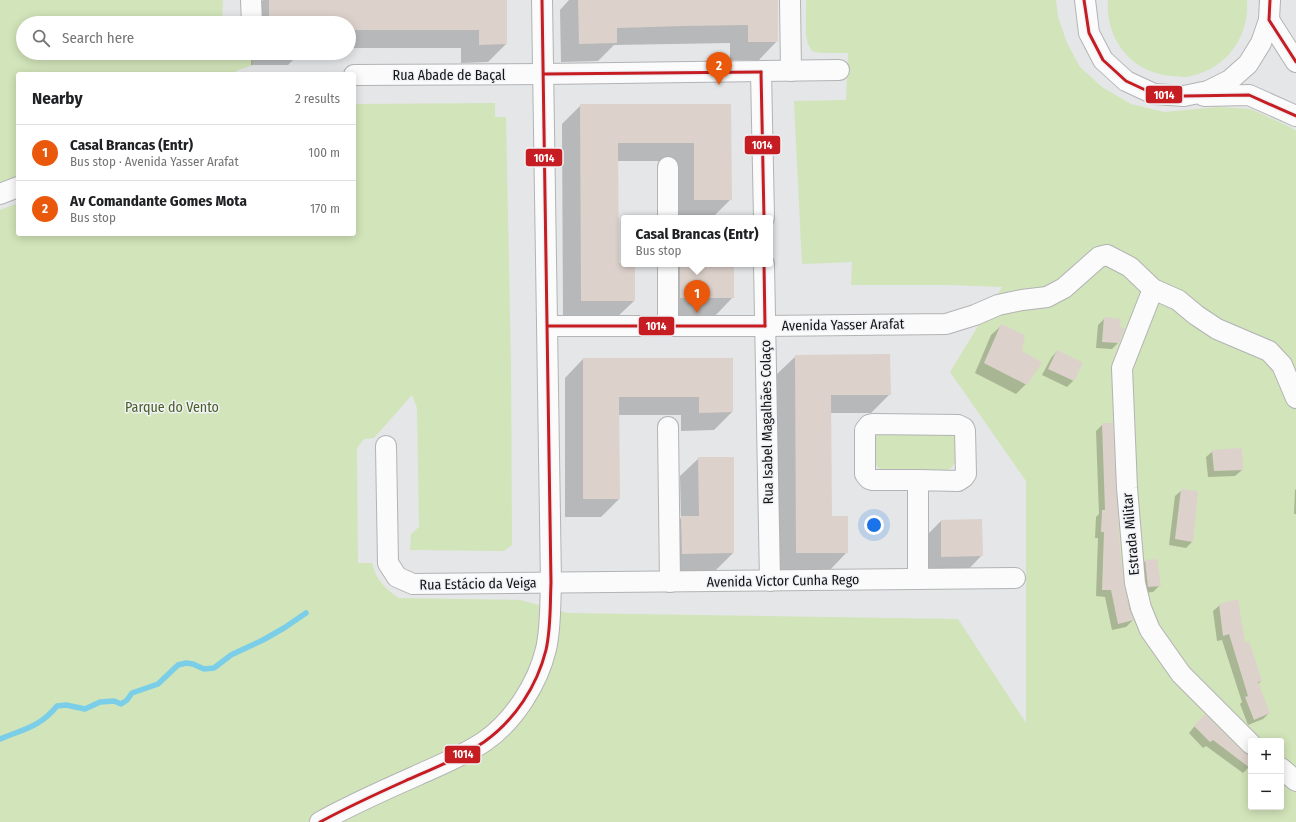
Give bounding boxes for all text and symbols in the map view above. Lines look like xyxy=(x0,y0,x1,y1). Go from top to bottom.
search box xyxy=(16,16,356,60)
icon: search xyxy=(30,27,52,49)
text: Search here xyxy=(62,29,134,47)
pin: 2 xyxy=(706,52,732,85)
street label: Rua Abade de Baçal xyxy=(393,67,506,84)
line badge: 1014 xyxy=(1145,85,1183,104)
text: Nearby xyxy=(32,88,83,109)
text: 1014 xyxy=(1154,89,1175,102)
text: 2 results xyxy=(295,91,340,106)
line badge: 1014 xyxy=(744,135,781,155)
text: Casal Brancas (Entr) xyxy=(70,136,193,154)
text: 1014 xyxy=(752,139,773,152)
text: 1 xyxy=(42,145,48,160)
text: 100 m xyxy=(308,145,340,160)
line badge: 1014 xyxy=(525,148,563,167)
text: 1014 xyxy=(534,152,555,165)
text: Bus stop · Avenida Yasser Arafat xyxy=(70,154,239,169)
text: Av Comandante Gomes Mota xyxy=(70,192,247,210)
text: 2 xyxy=(42,201,48,216)
text: 170 m xyxy=(310,201,340,216)
text: Bus stop xyxy=(70,210,116,225)
popup xyxy=(621,215,773,267)
text: Casal Brancas (Entr) xyxy=(636,225,758,243)
text: Bus stop xyxy=(636,243,681,258)
pin: 1 xyxy=(684,280,710,313)
street label: Avenida Yasser Arafat xyxy=(782,315,905,335)
line badge: 1014 xyxy=(638,316,675,336)
text: 1014 xyxy=(646,320,667,333)
street label: Rua Isabel Magalhães Colaço xyxy=(757,340,777,504)
park label: Parque do Vento xyxy=(125,399,219,416)
street label: Estrada Militar xyxy=(1119,492,1143,576)
your location xyxy=(864,515,884,535)
street label: Avenida Victor Cunha Rego xyxy=(706,571,860,591)
street label: Rua Estácio da Veiga xyxy=(419,574,537,594)
map controls xyxy=(1248,738,1284,810)
button: + xyxy=(1248,738,1284,774)
line badge: 1014 xyxy=(444,745,481,764)
text: 1014 xyxy=(453,748,474,761)
button: − xyxy=(1248,774,1284,810)

